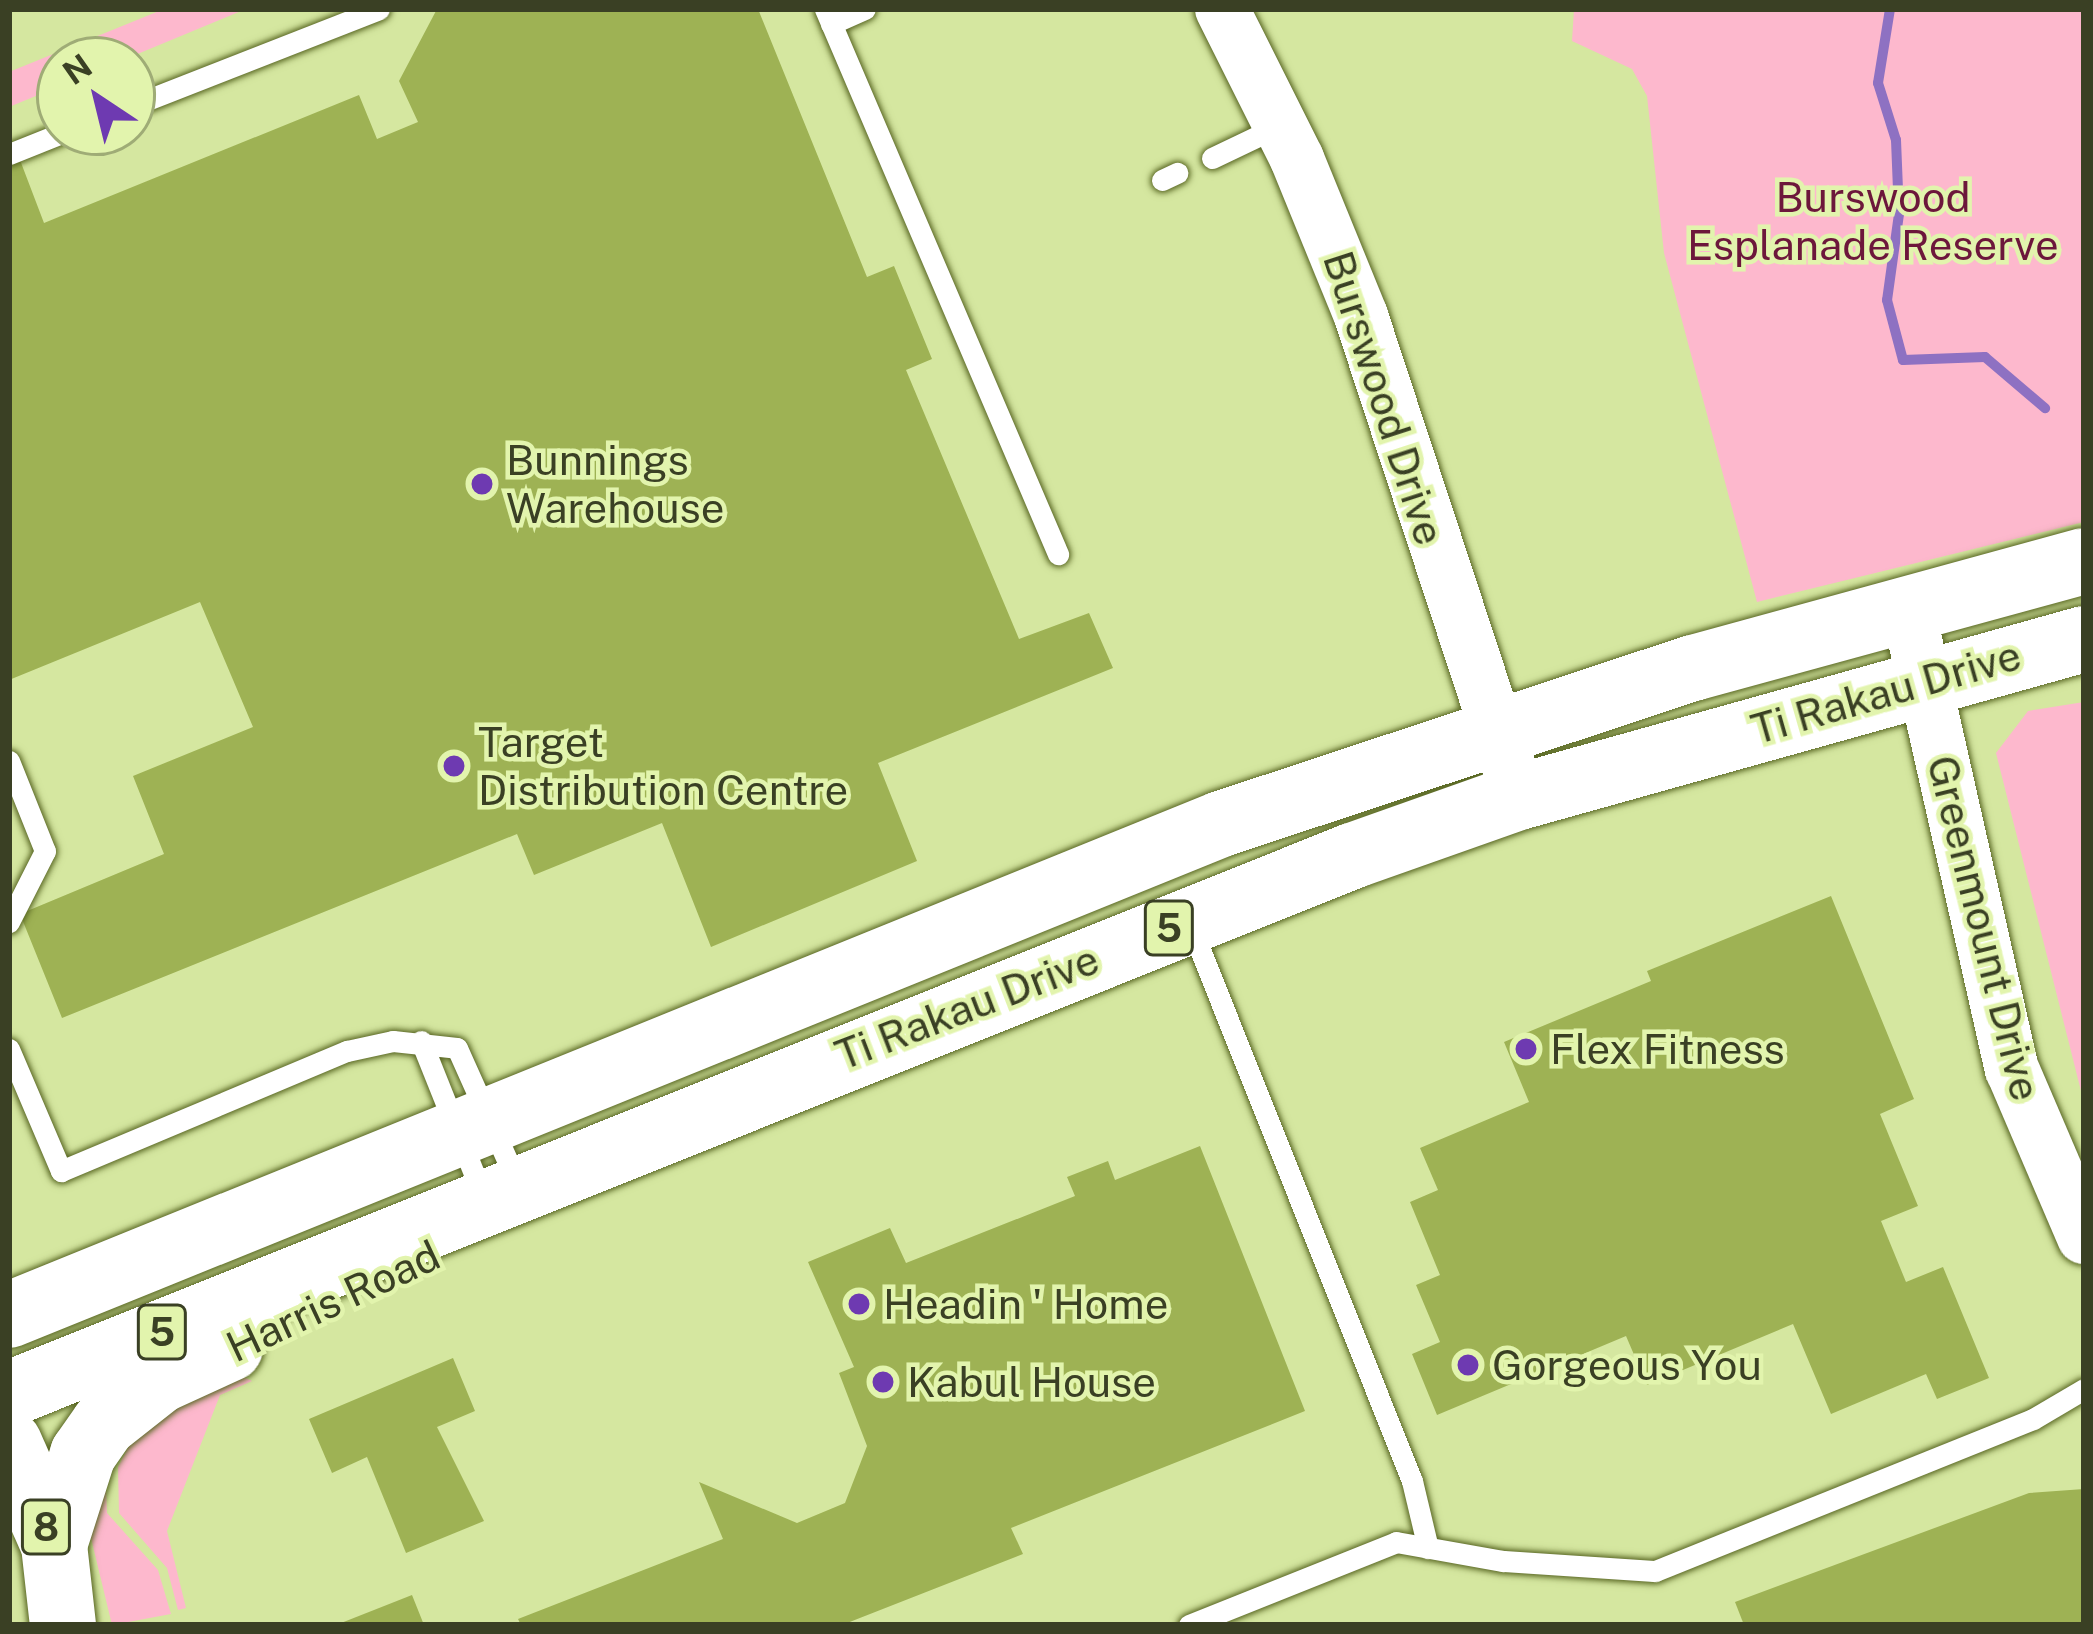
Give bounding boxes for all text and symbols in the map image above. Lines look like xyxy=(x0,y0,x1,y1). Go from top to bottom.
north arrow xyxy=(36,36,156,156)
text: N xyxy=(56,46,99,92)
park label: Burswood Esplanade Reserve xyxy=(1687,172,2059,270)
street label: Burswood Drive xyxy=(1313,245,1455,551)
place label: Bunnings Warehouse xyxy=(506,435,725,534)
marker: Bunnings Warehouse xyxy=(469,471,495,497)
street label: Ti Rakau Drive xyxy=(1745,629,2027,755)
place label: Target Distribution Centre xyxy=(478,717,848,816)
street label: Greenmount Drive xyxy=(1917,750,2051,1106)
marker: Target Distribution Centre xyxy=(441,753,467,779)
road number: 5 xyxy=(1142,895,1196,961)
street label: Ti Rakau Drive xyxy=(828,934,1106,1080)
place label: Flex Fitness xyxy=(1550,1024,1785,1074)
marker: Flex Fitness xyxy=(1513,1036,1539,1062)
street label: Harris Road xyxy=(218,1230,448,1372)
place label: Headin ' Home xyxy=(883,1279,1168,1329)
marker: Headin ' Home xyxy=(846,1291,872,1317)
road number: 5 xyxy=(135,1299,189,1365)
place label: Gorgeous You xyxy=(1492,1340,1762,1390)
marker: Gorgeous You xyxy=(1455,1352,1481,1378)
place label: Kabul House xyxy=(907,1357,1156,1407)
marker: Kabul House xyxy=(870,1369,896,1395)
road number: 8 xyxy=(19,1494,73,1560)

